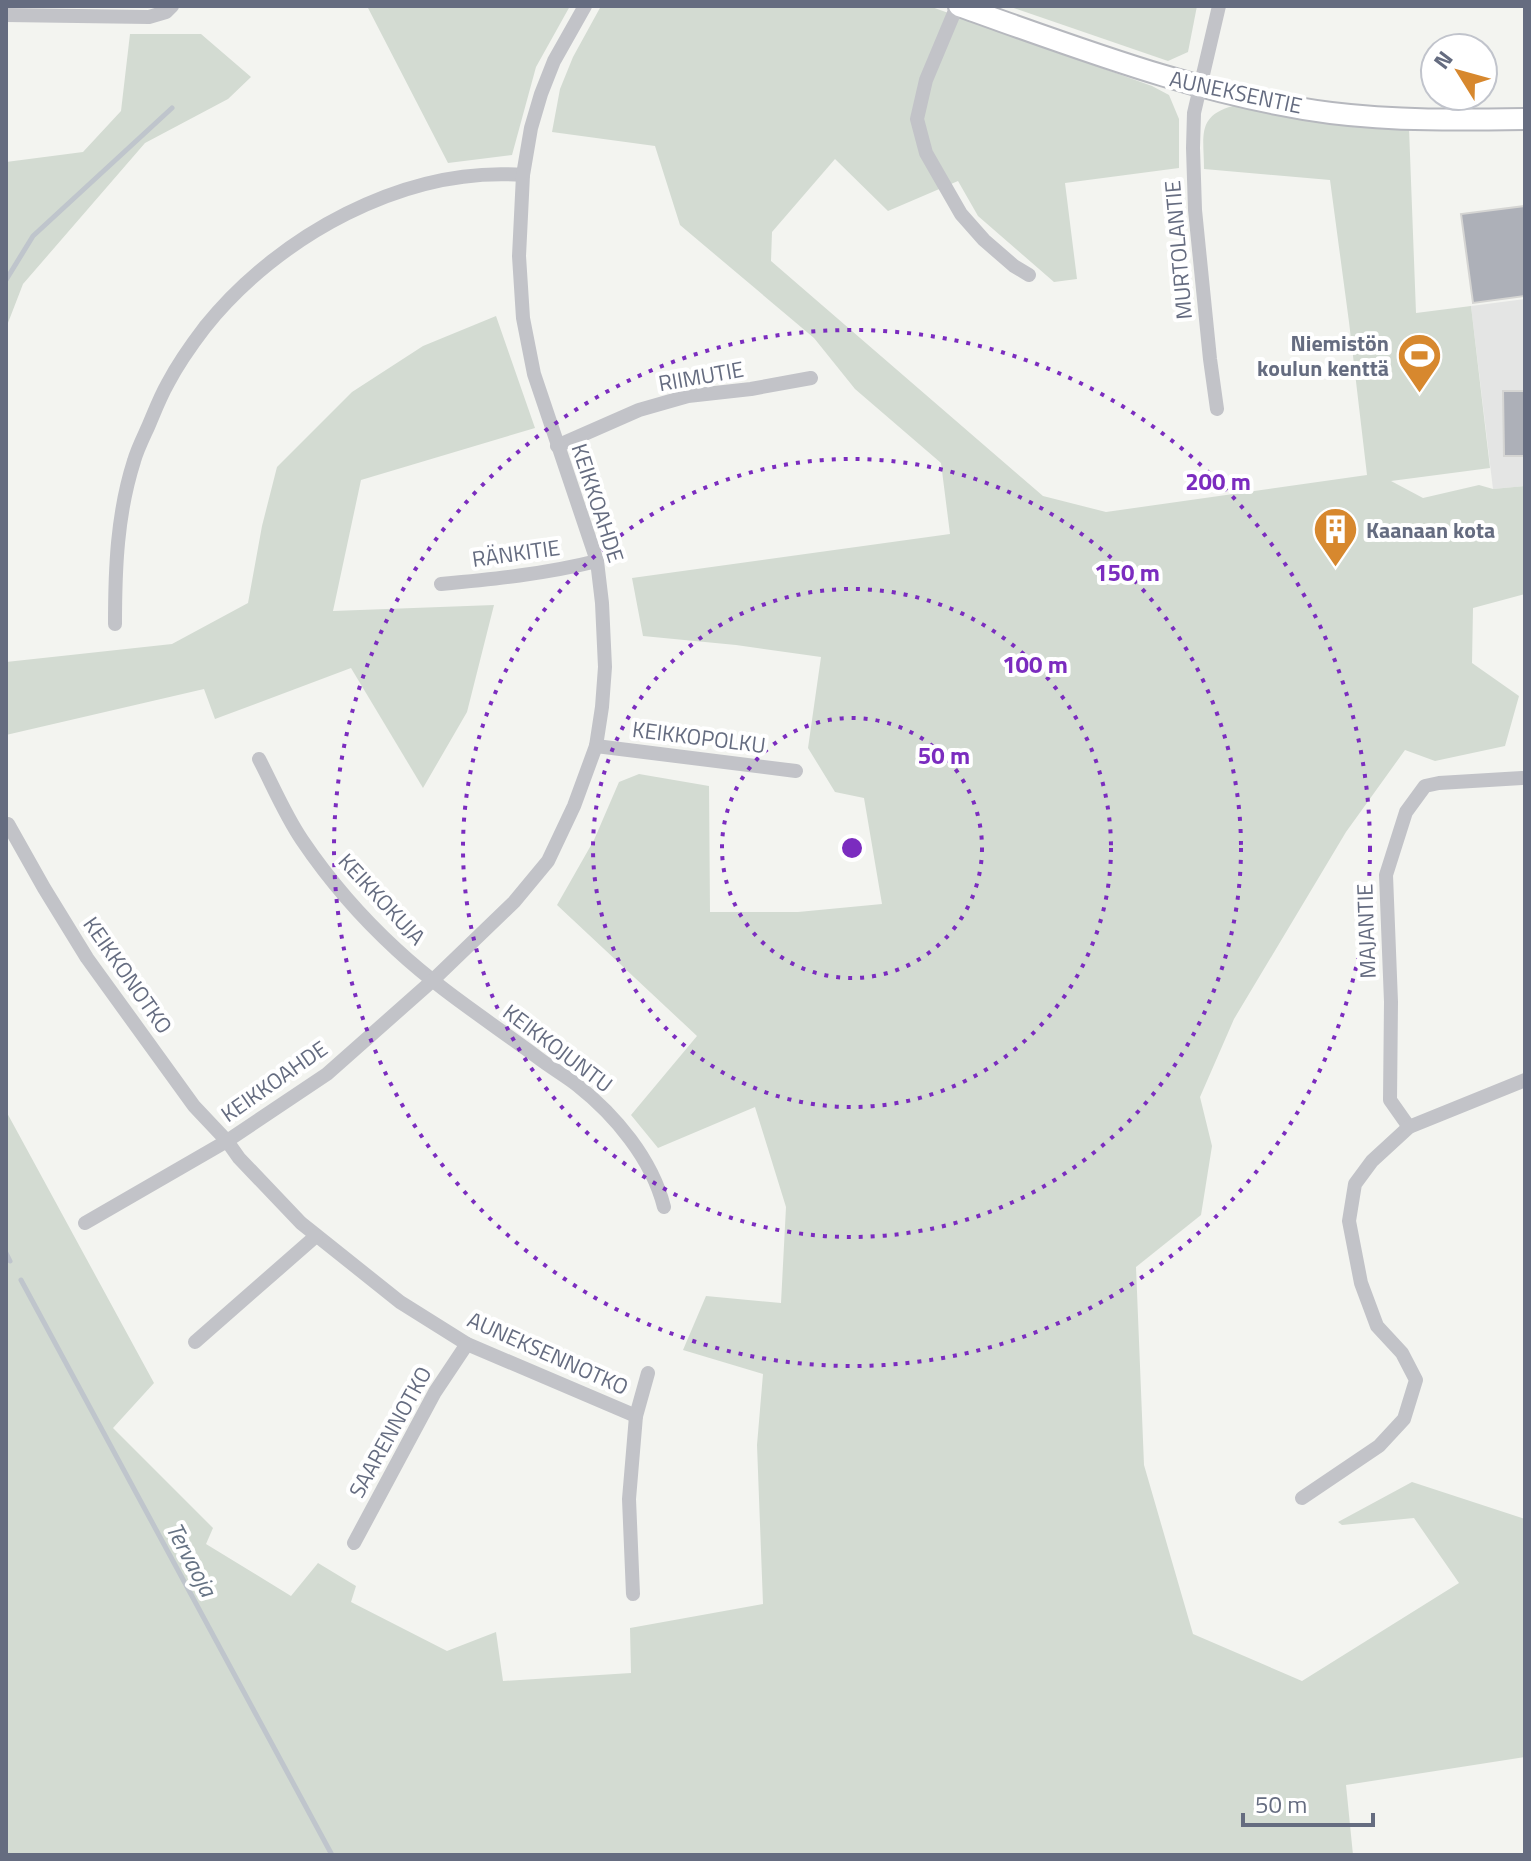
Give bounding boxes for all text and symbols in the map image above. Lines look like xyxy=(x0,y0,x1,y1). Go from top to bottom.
north arrow xyxy=(1419,32,1499,112)
text: N xyxy=(1425,44,1461,76)
street label: AUNEKSENTIE xyxy=(1167,61,1305,123)
street label: MURTOLANTIE xyxy=(1155,179,1201,321)
place label: Niemistön koulun kenttä xyxy=(1257,326,1389,385)
sports icon: Niemistön koulun kenttä xyxy=(1396,332,1444,395)
street label: RIIMUTIE xyxy=(656,352,746,400)
street label: KEIKKOAHDE xyxy=(563,439,633,567)
text: 200 m xyxy=(1185,463,1251,499)
building icon: Kaanaan kota xyxy=(1311,506,1359,569)
place label: Kaanaan kota xyxy=(1366,513,1495,547)
street label: RÄNKITIE xyxy=(470,530,562,576)
text: 150 m xyxy=(1094,554,1160,590)
text: 100 m xyxy=(1002,646,1068,682)
street label: KEIKKOPOLKU xyxy=(630,712,768,762)
text: 50 m xyxy=(918,737,970,773)
centre of rings xyxy=(838,834,866,862)
street label: KEIKKOKUJA xyxy=(330,845,434,953)
street label: MAJANTIE xyxy=(1347,883,1385,979)
street label: KEIKKONOTKO xyxy=(75,909,181,1041)
street label: KEIKKOJUNTU xyxy=(496,995,620,1101)
street label: KEIKKOAHDE xyxy=(214,1032,334,1130)
street label: AUNEKSENNOTKO xyxy=(462,1302,634,1404)
street label: SAARENNOTKO xyxy=(340,1360,440,1504)
water label: Tervaoja xyxy=(157,1515,227,1604)
scale bar xyxy=(1243,1777,1373,1827)
text: 50 m xyxy=(1255,1786,1307,1822)

